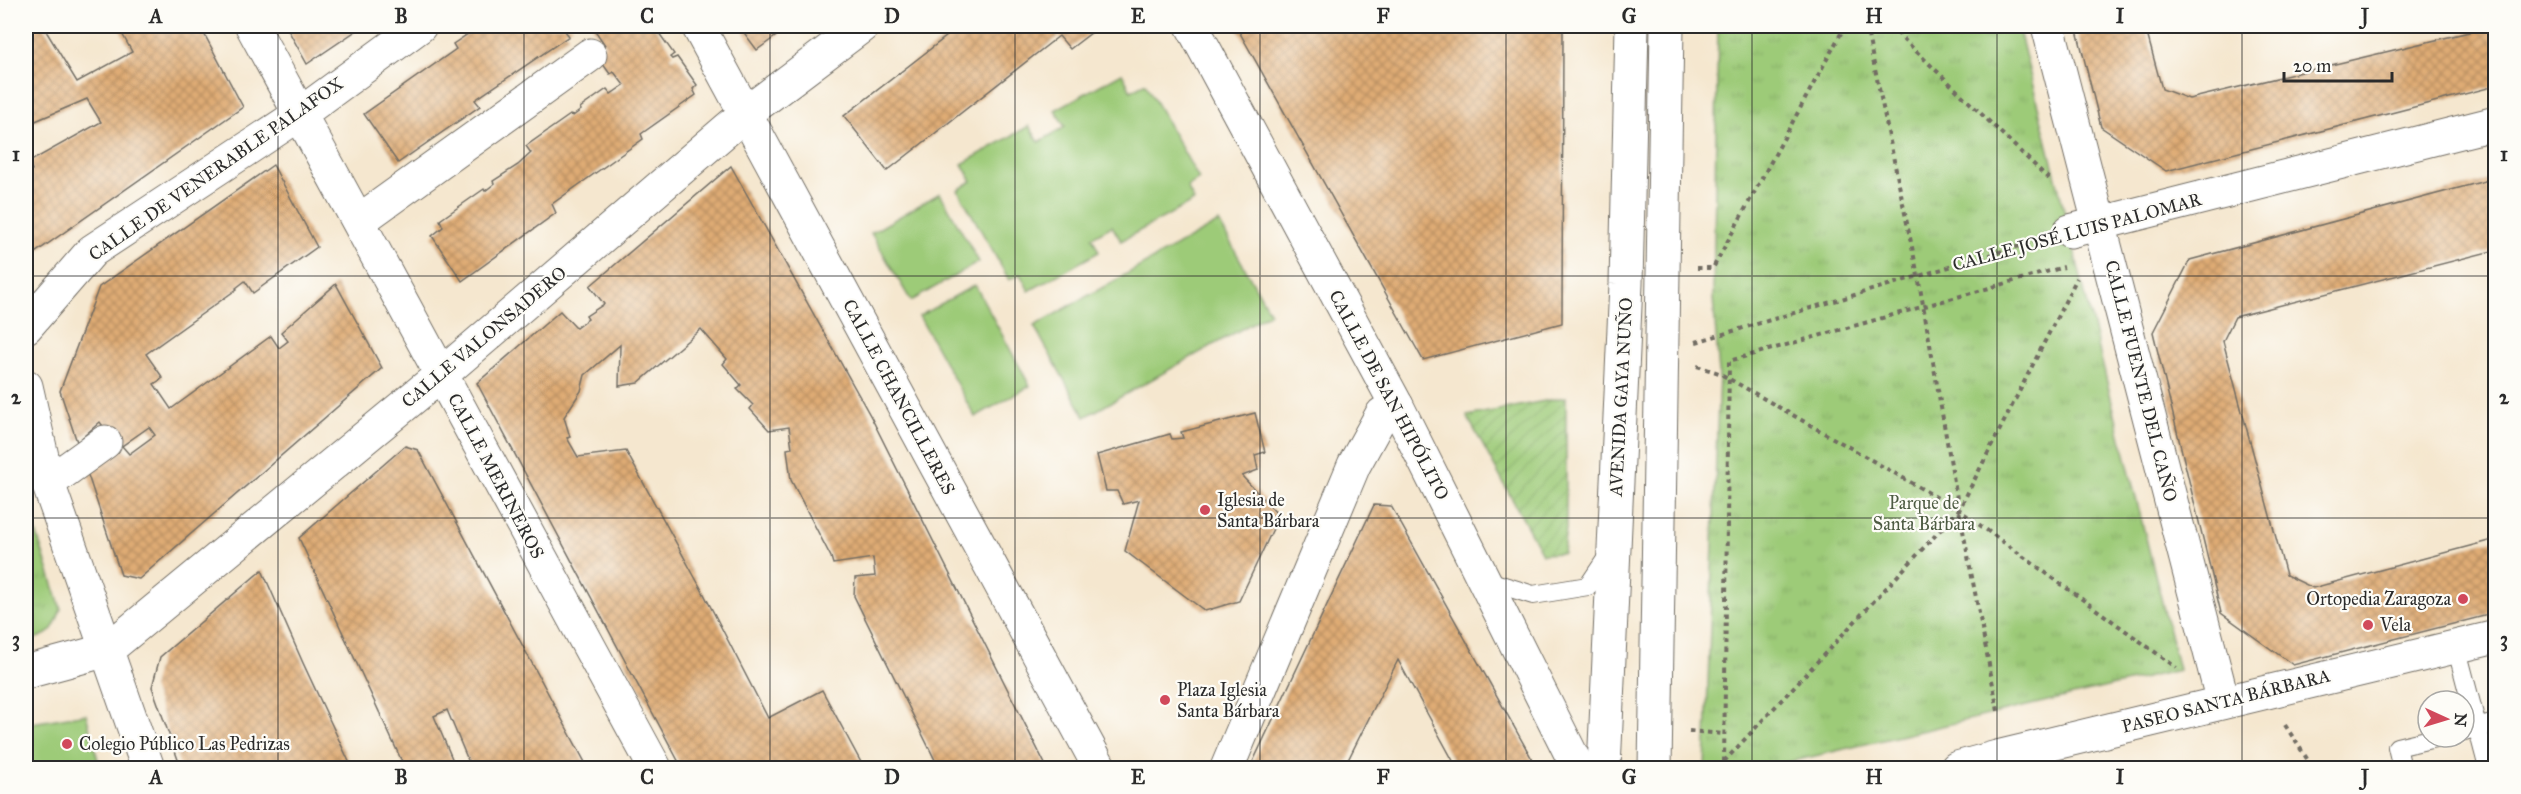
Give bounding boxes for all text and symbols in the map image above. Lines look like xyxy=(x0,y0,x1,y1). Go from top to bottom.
text: A xyxy=(147,4,163,28)
text: B xyxy=(394,4,408,28)
text: C xyxy=(640,4,654,28)
text: D xyxy=(884,4,900,28)
text: E xyxy=(1131,4,1146,28)
text: F xyxy=(1376,4,1390,28)
text: G xyxy=(1622,4,1637,28)
text: H xyxy=(1865,4,1883,28)
text: I xyxy=(2116,4,2125,28)
text: J xyxy=(2358,4,2370,30)
scale bar xyxy=(2284,45,2392,83)
text: 20 m xyxy=(2293,55,2331,77)
street label: CALLE DE VENERABLE PALAFOX xyxy=(85,72,347,266)
text: 1 xyxy=(12,142,20,166)
text: 1 xyxy=(2500,142,2508,166)
street label: CALLE JOSÉ LUIS PALOMAR xyxy=(1950,186,2205,277)
street label: CALLE FUENTE DEL CAÑO xyxy=(2100,258,2183,504)
street label: CALLE VALONSADERO xyxy=(397,262,571,412)
street label: CALLE DE SAN HIPÓLITO xyxy=(1324,285,1455,504)
street label: CALLE CHANCILLERES xyxy=(838,295,960,499)
street label: AVENIDA GAYA NUÑO xyxy=(1604,297,1637,498)
text: 2 xyxy=(11,385,22,409)
text: 2 xyxy=(2499,385,2510,409)
street label: CALLE MERINEROS xyxy=(443,390,549,562)
place label: Iglesia de Santa Bárbara xyxy=(1217,489,1320,532)
park label: Parque de Santa Bárbara xyxy=(1873,492,1976,535)
marker: Iglesia de Santa Bárbara xyxy=(1198,503,1212,517)
place label: Ortopedia Zaragoza xyxy=(2306,588,2451,611)
marker: Ortopedia Zaragoza xyxy=(2456,592,2470,606)
place label: Vela xyxy=(2379,614,2412,636)
marker: Vela xyxy=(2361,618,2375,632)
text: 3 xyxy=(12,627,20,652)
text: 3 xyxy=(2500,627,2508,652)
street label: PASEO SANTA BÁRBARA xyxy=(2119,662,2333,738)
place label: Plaza Iglesia Santa Bárbara xyxy=(1177,679,1280,722)
north arrow xyxy=(2416,689,2476,749)
marker: Plaza Iglesia Santa Bárbara xyxy=(1158,693,1172,707)
text: N xyxy=(2450,713,2470,728)
place label: Colegio Público Las Pedrizas xyxy=(79,733,290,756)
marker: Colegio Público Las Pedrizas xyxy=(60,737,74,751)
text: A xyxy=(147,765,163,789)
text: B xyxy=(394,765,408,789)
text: C xyxy=(640,765,654,789)
text: D xyxy=(884,765,900,789)
text: E xyxy=(1131,765,1146,789)
text: F xyxy=(1376,765,1390,789)
text: G xyxy=(1622,765,1637,789)
text: H xyxy=(1865,765,1883,789)
text: I xyxy=(2116,765,2125,789)
text: J xyxy=(2358,765,2370,791)

